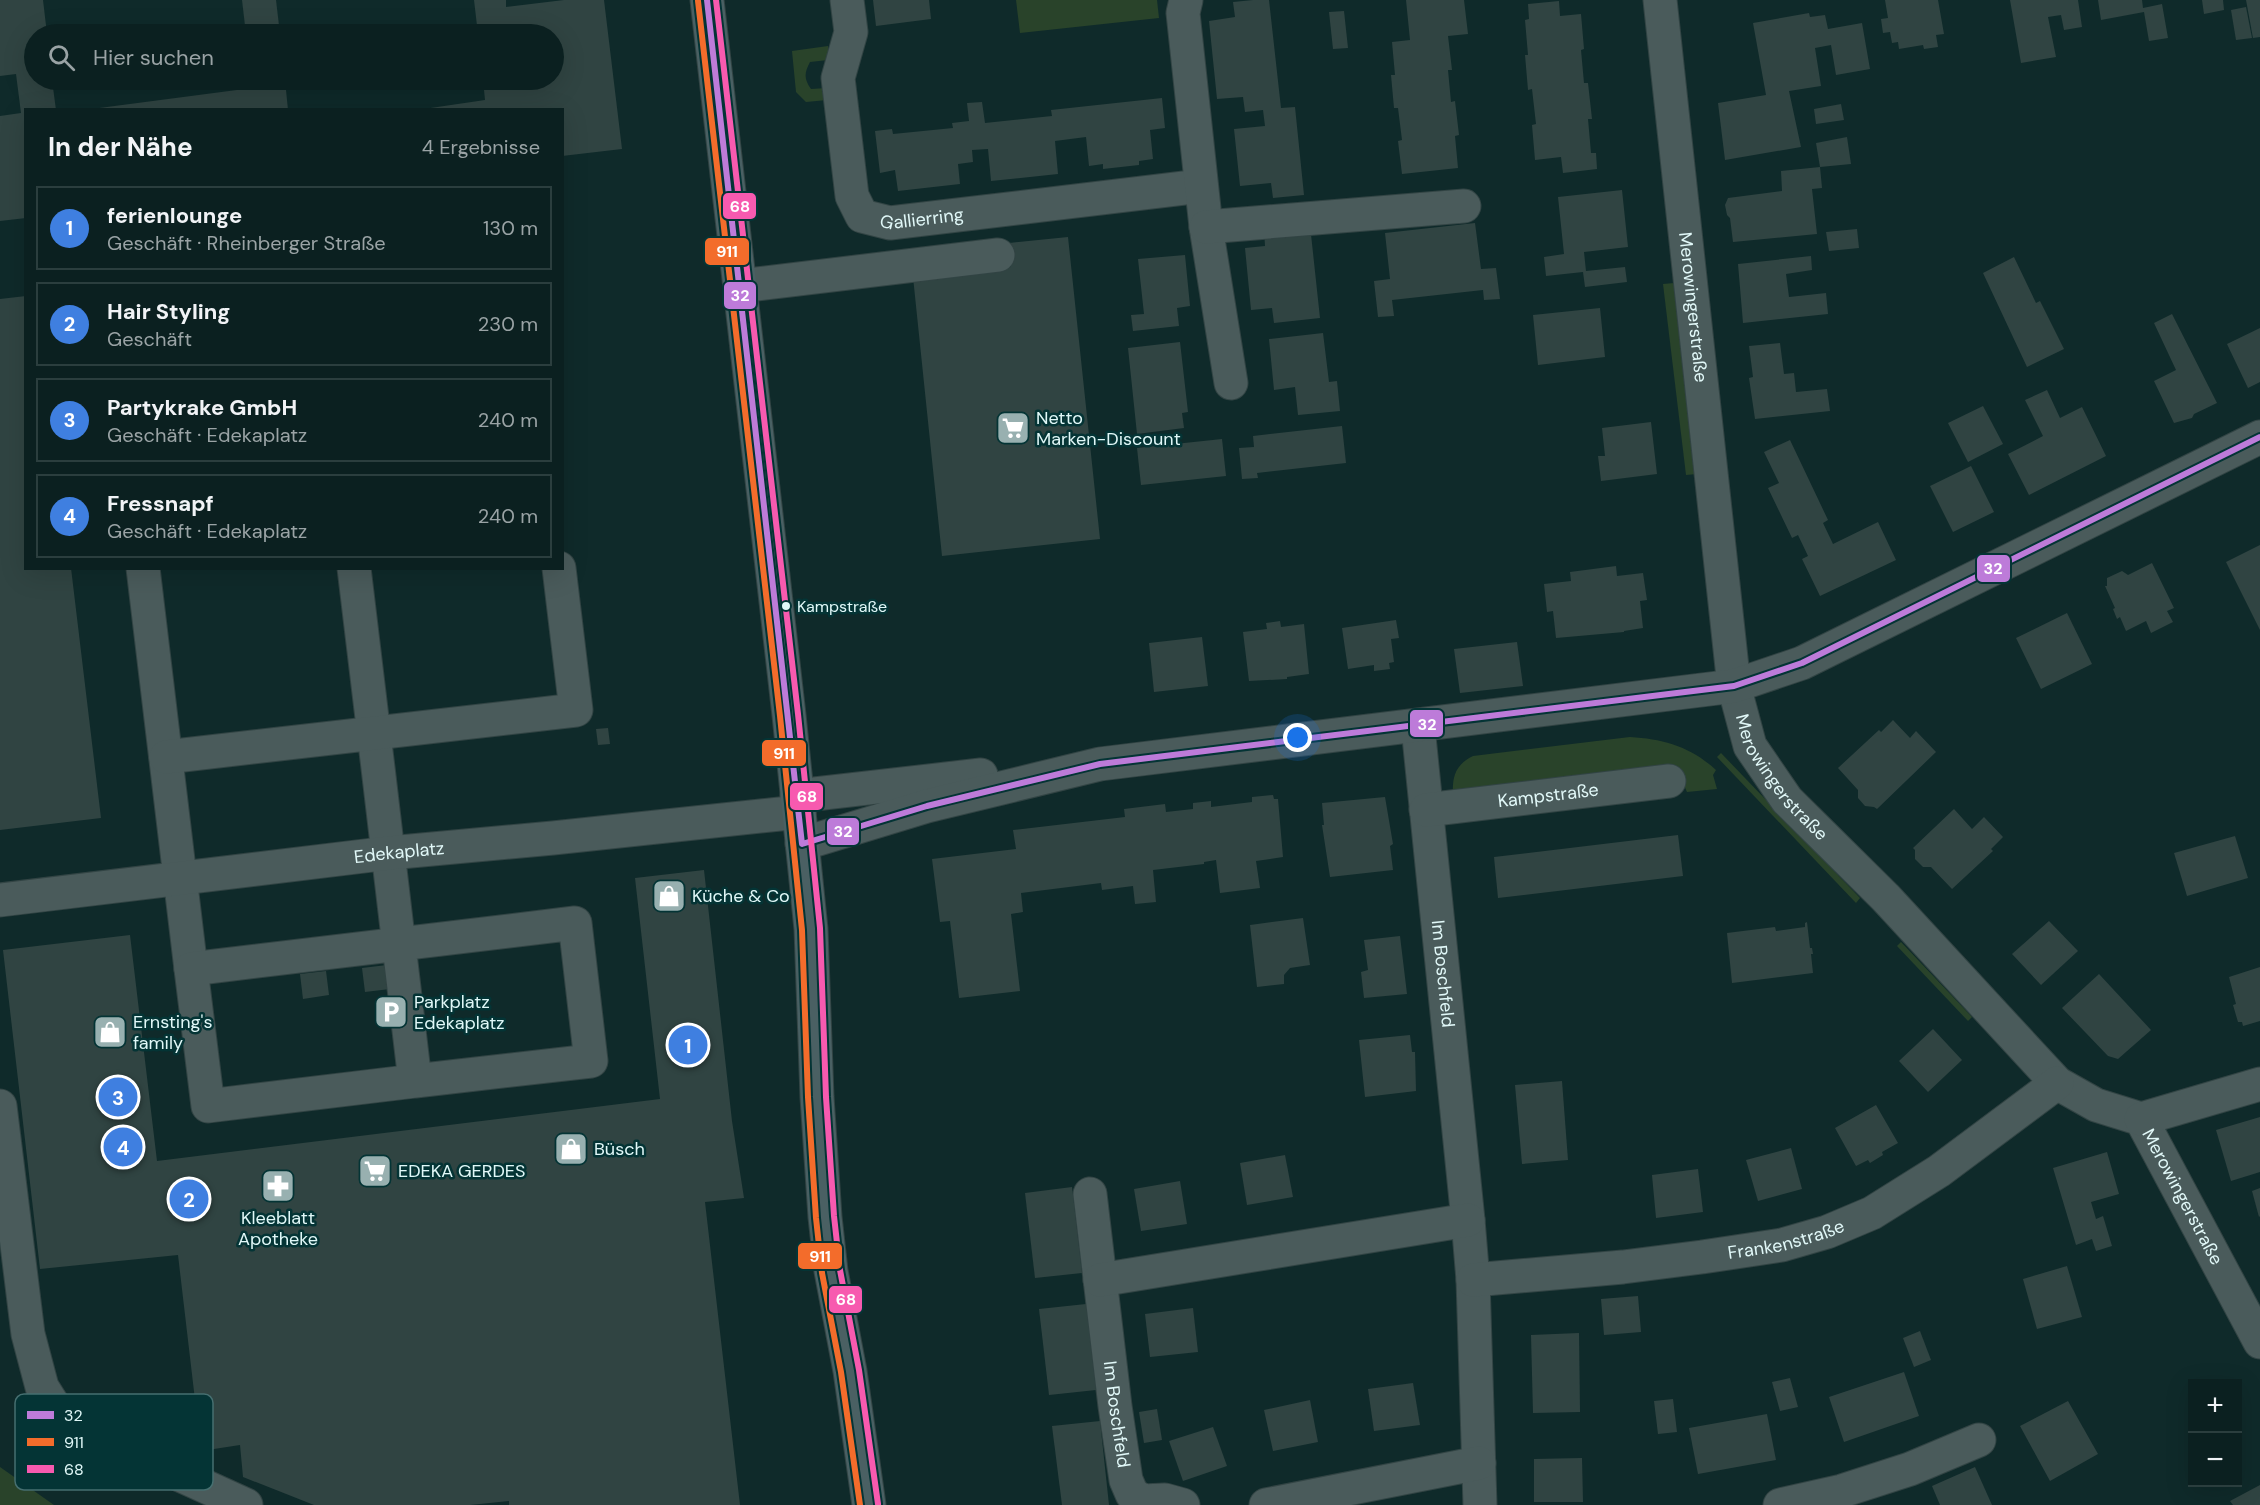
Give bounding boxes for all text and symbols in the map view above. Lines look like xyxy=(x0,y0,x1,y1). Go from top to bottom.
search box xyxy=(24,24,564,90)
icon: search xyxy=(45,41,78,74)
text: Hier suchen xyxy=(93,43,214,72)
text: In der Nähe xyxy=(48,130,193,164)
text: 4 Ergebnisse xyxy=(422,134,540,160)
line badge: 68 xyxy=(722,192,757,220)
text: 68 xyxy=(730,196,750,217)
text: ferienlounge xyxy=(107,201,242,230)
street label: Gallierring xyxy=(877,202,965,235)
text: 1 xyxy=(66,215,73,241)
text: 130 m xyxy=(483,215,538,241)
text: Geschäft · Rheinberger Straße xyxy=(107,230,386,256)
street label: Merowingerstraße xyxy=(1673,231,1713,384)
line badge: 911 xyxy=(704,237,750,266)
text: 911 xyxy=(716,241,738,262)
line badge: 32 xyxy=(723,281,757,310)
text: 32 xyxy=(731,285,749,306)
text: Hair Styling xyxy=(107,297,231,326)
text: 2 xyxy=(64,311,75,337)
text: 230 m xyxy=(478,311,538,337)
text: Geschäft xyxy=(107,326,192,352)
text: Partykrake GmbH xyxy=(107,393,297,422)
place label: Netto Marken-Discount xyxy=(1036,406,1181,451)
text: 3 xyxy=(63,407,76,433)
text: 240 m xyxy=(478,407,538,433)
supermarket icon: Netto Marken-Discount xyxy=(995,410,1031,446)
text: Geschäft · Edekaplatz xyxy=(107,422,307,448)
text: Fressnapf xyxy=(107,489,214,518)
text: 4 xyxy=(63,503,76,529)
text: 240 m xyxy=(478,503,538,529)
text: Geschäft · Edekaplatz xyxy=(107,518,307,544)
line badge: 32 xyxy=(1976,554,2011,583)
text: 32 xyxy=(1984,558,2002,579)
place label: Kampstraße xyxy=(797,596,887,617)
marker: Kampstraße xyxy=(780,600,792,612)
line badge: 32 xyxy=(1409,709,1444,738)
street label: Merowingerstraße xyxy=(1730,711,1833,846)
text: 32 xyxy=(1418,714,1436,735)
your location xyxy=(1283,723,1312,752)
line badge: 911 xyxy=(761,739,807,767)
text: 911 xyxy=(773,743,795,764)
street label: Kampstraße xyxy=(1496,778,1600,813)
line badge: 68 xyxy=(789,782,824,811)
text: 68 xyxy=(797,786,817,807)
line badge: 32 xyxy=(826,817,860,846)
text: 32 xyxy=(834,821,852,842)
street label: Edekaplatz xyxy=(353,836,445,869)
shop icon: Küche & Co xyxy=(651,878,687,914)
place label: Küche & Co xyxy=(692,884,790,908)
street label: Im Boschfeld xyxy=(1426,919,1460,1028)
place label: Parkplatz Edekaplatz xyxy=(414,990,505,1035)
parking icon: Parkplatz Edekaplatz xyxy=(373,994,409,1030)
place label: Ernsting's family xyxy=(133,1010,212,1055)
shop icon: Ernsting's family xyxy=(92,1014,128,1050)
pin: 1 xyxy=(668,1022,708,1068)
pin: 3 xyxy=(98,1074,138,1120)
pin: 4 xyxy=(104,1124,142,1170)
street label: Merowingerstraße xyxy=(2136,1125,2229,1269)
shop icon: Büsch xyxy=(553,1131,589,1167)
place label: Büsch xyxy=(594,1137,645,1161)
supermarket icon: EDEKA GERDES xyxy=(357,1153,393,1189)
place label: EDEKA GERDES xyxy=(398,1159,525,1183)
pharmacy icon: Kleeblatt Apotheke xyxy=(260,1168,296,1204)
pin: 2 xyxy=(170,1176,208,1222)
place label: Kleeblatt Apotheke xyxy=(238,1206,318,1251)
street label: Frankenstraße xyxy=(1726,1214,1848,1265)
line badge: 911 xyxy=(797,1242,843,1270)
text: 911 xyxy=(809,1246,831,1267)
line badge: 68 xyxy=(828,1285,863,1314)
text: 68 xyxy=(836,1289,856,1310)
street label: Im Boschfeld xyxy=(1098,1360,1136,1469)
map controls xyxy=(2188,1379,2242,1487)
button: + xyxy=(2188,1379,2242,1433)
legend xyxy=(15,1394,213,1490)
text: 32 xyxy=(64,1405,83,1426)
text: 911 xyxy=(64,1432,84,1453)
button: − xyxy=(2188,1433,2242,1487)
text: 68 xyxy=(64,1459,84,1480)

